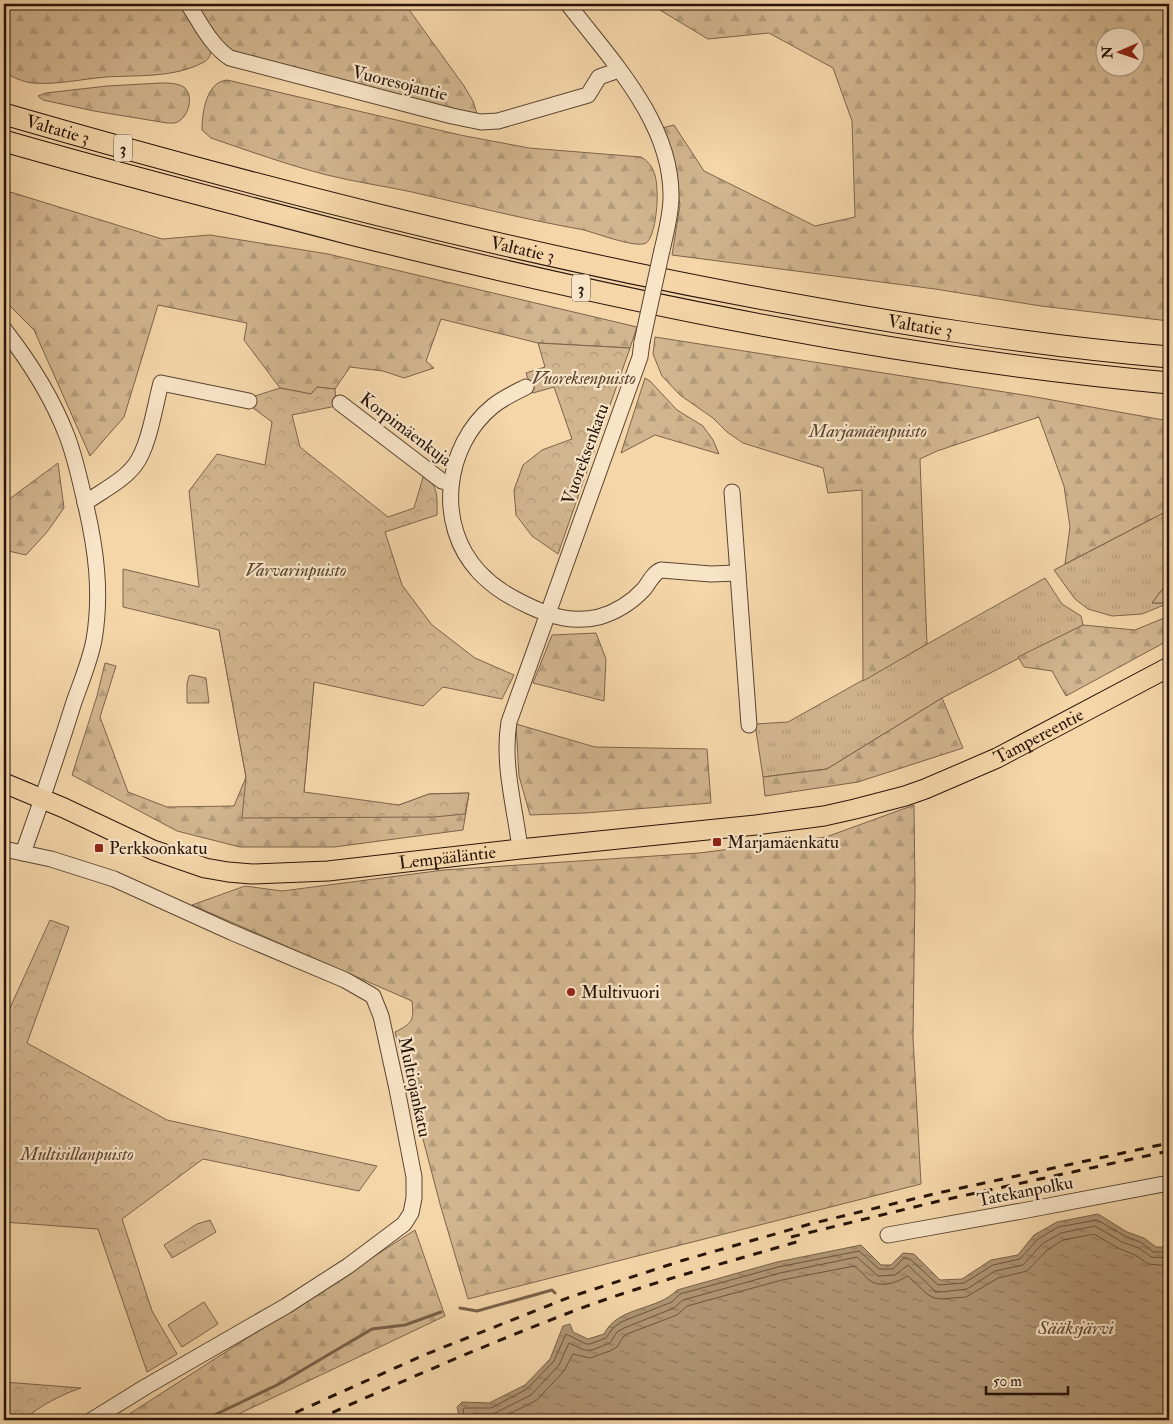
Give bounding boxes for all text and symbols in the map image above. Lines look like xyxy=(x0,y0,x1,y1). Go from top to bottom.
north arrow xyxy=(1096,28,1146,78)
text: N xyxy=(1099,45,1116,60)
street label: Vuoresojantie xyxy=(350,61,450,107)
street label: Valtatie 3 xyxy=(23,110,92,150)
road number: 3 xyxy=(114,134,132,162)
street label: Valtatie 3 xyxy=(488,231,557,268)
road number: 3 xyxy=(572,274,590,302)
street label: Valtatie 3 xyxy=(886,310,954,343)
park label: Vuoreksenpuisto xyxy=(532,367,636,390)
street label: Korpimäenkuja xyxy=(355,387,457,472)
street label: Vuoreksenkatu xyxy=(557,400,614,508)
park label: Marjamäenpuisto xyxy=(808,420,927,443)
park label: Varvarinpuisto xyxy=(246,559,346,582)
street label: Tampereentie xyxy=(990,703,1088,770)
place label: Marjamäenkatu xyxy=(727,831,839,854)
marker: Marjamäenkatu xyxy=(711,836,723,848)
place label: Perkkoonkatu xyxy=(109,837,208,860)
street label: Lempääläntie xyxy=(397,841,498,875)
marker: Perkkoonkatu xyxy=(93,842,105,854)
place label: Multivuori xyxy=(581,981,660,1004)
marker: Multivuori xyxy=(565,986,577,998)
street label: Multiojankatu xyxy=(393,1035,436,1139)
park label: Multisillanpuisto xyxy=(19,1143,134,1166)
street label: Tatekanpolku xyxy=(975,1171,1075,1212)
water label: Sääksjärvi xyxy=(1037,1316,1114,1340)
scale bar xyxy=(986,1364,1068,1396)
text: 50 m xyxy=(993,1372,1022,1391)

